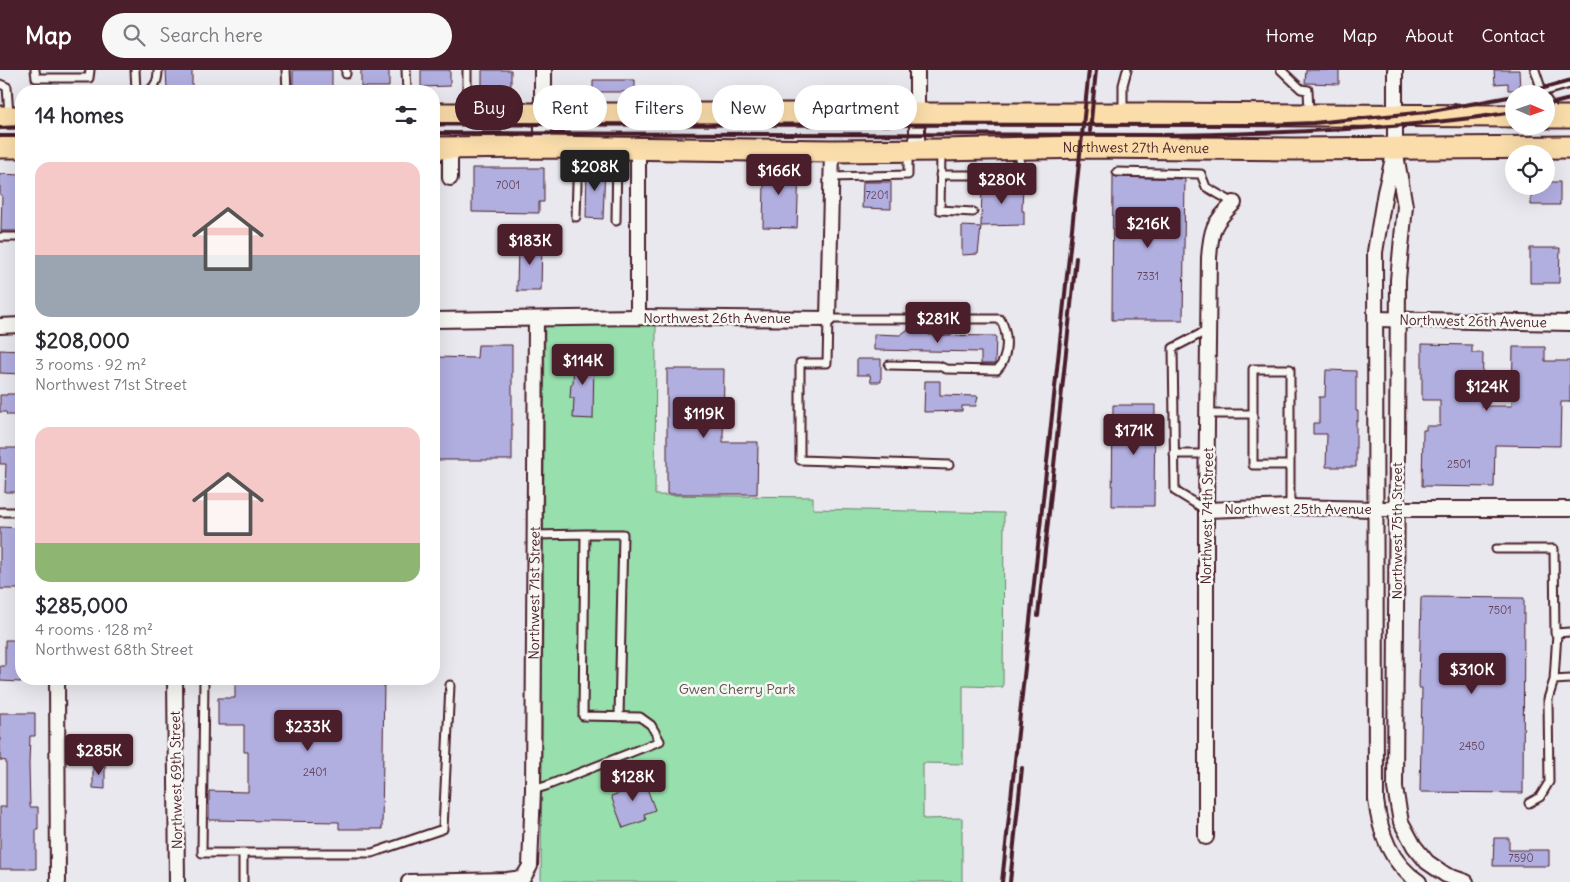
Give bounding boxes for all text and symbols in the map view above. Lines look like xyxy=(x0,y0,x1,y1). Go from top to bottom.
search box xyxy=(102,13,452,58)
text: Map xyxy=(25,20,72,50)
icon: search xyxy=(120,21,148,49)
text: Search here xyxy=(160,23,263,47)
text: Home xyxy=(1266,24,1314,47)
text: Map xyxy=(1342,24,1377,47)
text: About xyxy=(1405,24,1453,47)
text: Contact xyxy=(1481,24,1545,47)
chip: Buy xyxy=(455,85,523,130)
chip: Rent xyxy=(533,85,607,130)
chip: Filters xyxy=(617,85,702,130)
chip: New xyxy=(712,85,784,130)
chip: Apartment xyxy=(794,85,917,130)
north arrow xyxy=(1505,85,1555,135)
map controls xyxy=(1505,85,1555,195)
icon: filters xyxy=(392,101,420,129)
text: 14 homes xyxy=(35,102,124,129)
street label: Northwest 27th Avenue xyxy=(1062,138,1209,157)
button: locate xyxy=(1505,145,1555,195)
pin: $208K xyxy=(560,150,630,192)
pin: $166K xyxy=(744,154,814,196)
text: $208K xyxy=(571,156,619,176)
text: $166K xyxy=(757,160,801,180)
pin: $280K xyxy=(967,162,1037,205)
text: $280K xyxy=(978,169,1026,189)
house number: 7001 xyxy=(496,178,520,192)
house number: 7201 xyxy=(865,188,889,202)
icon: home xyxy=(183,194,273,284)
pin: $216K xyxy=(1113,206,1183,249)
text: $216K xyxy=(1126,213,1170,233)
pin: $183K xyxy=(495,224,565,266)
text: $183K xyxy=(508,230,552,250)
house number: 7331 xyxy=(1137,269,1159,283)
pin: $281K xyxy=(903,302,973,344)
text: $281K xyxy=(916,308,960,328)
street label: Northwest 26th Avenue xyxy=(643,309,791,327)
street label: Northwest 26th Avenue xyxy=(1399,311,1547,331)
text: $208,000 xyxy=(35,327,130,354)
pin: $114K xyxy=(548,344,618,386)
text: $114K xyxy=(563,350,603,370)
text: 3 rooms · 92 m² xyxy=(35,354,147,374)
pin: $124K xyxy=(1452,370,1522,412)
text: Northwest 71st Street xyxy=(35,374,187,394)
text: $124K xyxy=(1466,376,1508,396)
pin: $119K xyxy=(669,396,739,439)
text: $119K xyxy=(684,403,724,423)
pin: $171K xyxy=(1099,414,1169,456)
text: $171K xyxy=(1114,420,1154,440)
street label: Northwest 74th Street xyxy=(1197,447,1217,585)
house number: 2501 xyxy=(1447,457,1471,471)
icon: home xyxy=(183,459,273,549)
street label: Northwest 75th Street xyxy=(1388,462,1406,600)
street label: Northwest 25th Avenue xyxy=(1224,500,1372,518)
street label: Northwest 71st Street xyxy=(525,526,544,660)
text: $285,000 xyxy=(35,592,128,619)
house number: 7501 xyxy=(1488,603,1512,617)
text: 4 rooms · 128 m² xyxy=(35,619,153,639)
text: Northwest 68th Street xyxy=(35,639,193,659)
pin: $310K xyxy=(1437,652,1507,695)
text: $310K xyxy=(1450,659,1494,679)
park label: Gwen Cherry Park xyxy=(679,680,795,698)
street label: Northwest 69th Street xyxy=(166,710,186,849)
pin: $233K xyxy=(273,710,343,752)
text: $233K xyxy=(285,716,331,736)
pin: $285K xyxy=(64,734,134,776)
house number: 2450 xyxy=(1459,739,1485,753)
text: $285K xyxy=(76,740,122,760)
pin: $128K xyxy=(598,760,668,802)
house number: 2401 xyxy=(303,765,327,779)
text: $128K xyxy=(612,766,654,786)
house number: 7590 xyxy=(1508,851,1534,865)

